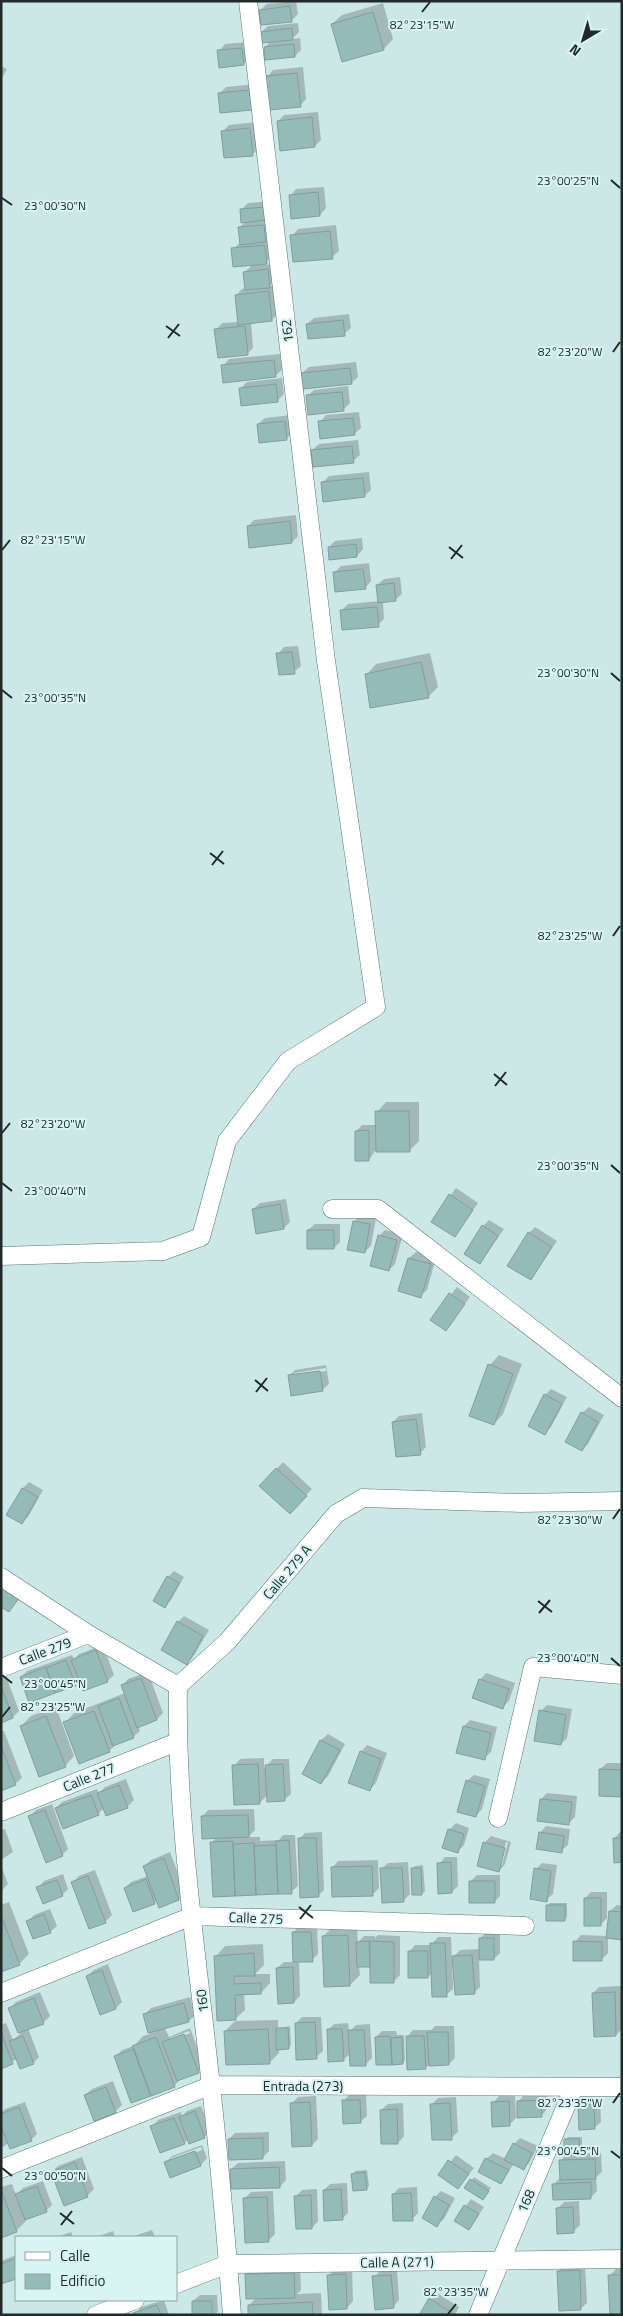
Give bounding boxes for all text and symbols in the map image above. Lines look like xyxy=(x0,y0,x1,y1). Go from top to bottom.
text: 82°23'15"W xyxy=(390,15,455,34)
north arrow xyxy=(558,15,608,65)
text: N xyxy=(564,39,585,62)
text: 23°00'25"N xyxy=(537,171,599,190)
text: 23°00'30"N xyxy=(24,196,86,215)
street label: 162 xyxy=(275,318,298,344)
text: 82°23'20"W xyxy=(538,342,603,361)
text: 82°23'15"W xyxy=(21,530,86,549)
text: 23°00'30"N xyxy=(537,663,599,682)
text: 23°00'35"N xyxy=(24,688,86,707)
text: 82°23'25"W xyxy=(538,926,603,945)
text: 82°23'20"W xyxy=(21,1114,86,1133)
text: 23°00'35"N xyxy=(537,1156,599,1175)
text: 23°00'40"N xyxy=(24,1181,86,1200)
text: 82°23'30"W xyxy=(538,1510,603,1529)
street label: Calle 279 A xyxy=(257,1539,316,1604)
street label: Calle 279 xyxy=(15,1631,74,1670)
text: 23°00'40"N xyxy=(537,1648,599,1667)
text: 23°00'45"N xyxy=(24,1674,86,1693)
text: 82°23'25"W xyxy=(21,1697,86,1716)
street label: Calle 277 xyxy=(59,1757,118,1797)
street label: Calle 275 xyxy=(228,1906,284,1929)
street label: 160 xyxy=(190,1988,213,2014)
street label: Entrada (273) xyxy=(263,2075,343,2096)
text: 82°23'35"W xyxy=(538,2093,603,2112)
text: 23°00'45"N xyxy=(537,2141,599,2160)
text: 23°00'50"N xyxy=(24,2166,86,2185)
street label: 168 xyxy=(511,2186,540,2216)
legend xyxy=(15,2236,178,2301)
text: Calle xyxy=(60,2244,90,2267)
street label: Calle A (271) xyxy=(360,2250,434,2273)
text: Edificio xyxy=(60,2269,105,2292)
text: 82°23'35"W xyxy=(424,2282,489,2301)

